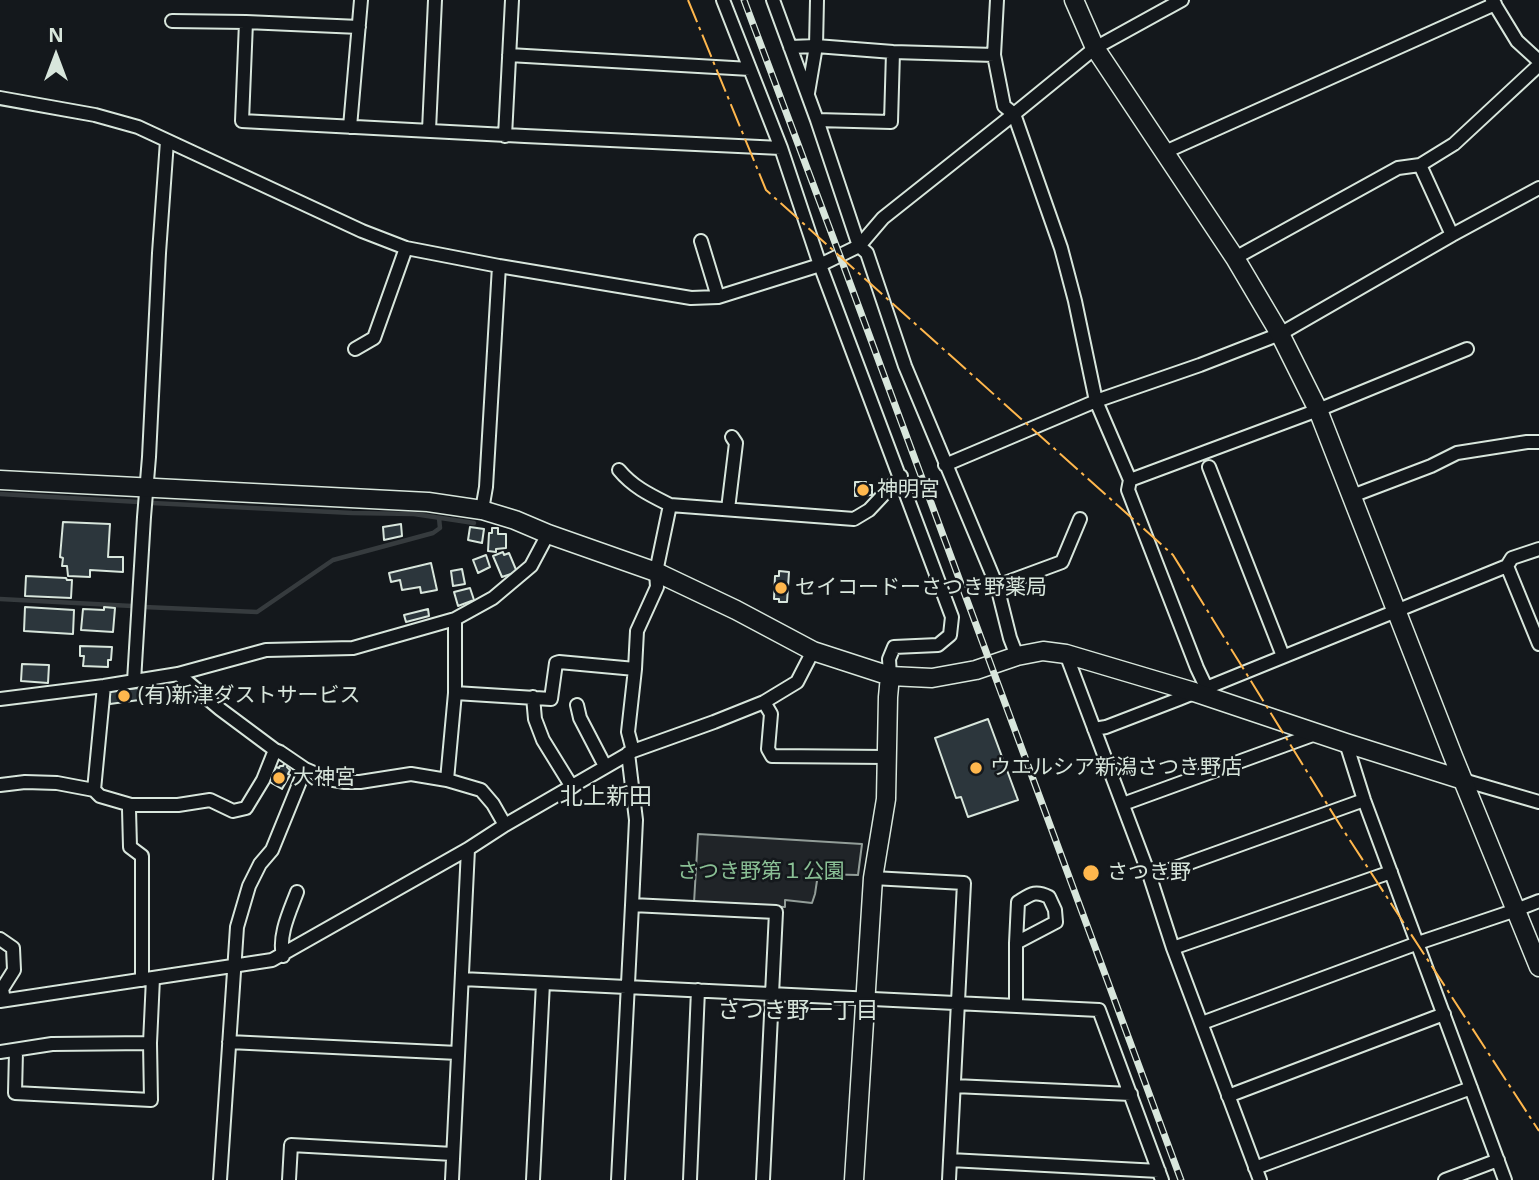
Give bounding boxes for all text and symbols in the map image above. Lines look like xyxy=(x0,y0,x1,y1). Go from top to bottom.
north arrow xyxy=(21,21,91,91)
text: N xyxy=(48,22,64,48)
place label: 神明宮 xyxy=(877,477,940,503)
marker: 神明宮 xyxy=(855,482,871,498)
place label: セイコードーさつき野薬局 xyxy=(795,575,1047,601)
marker: セイコードーさつき野薬局 xyxy=(773,580,789,596)
place label: (有)新津ダストサービス xyxy=(138,683,360,709)
marker: (有)新津ダストサービス xyxy=(116,688,132,704)
place label: ウエルシア新潟さつき野店 xyxy=(990,755,1242,781)
marker: ウエルシア新潟さつき野店 xyxy=(968,760,984,776)
place label: 大神宮 xyxy=(293,765,356,791)
marker: 大神宮 xyxy=(271,770,287,786)
district label: 北上新田 xyxy=(560,783,652,811)
park label: さつき野第１公園 xyxy=(677,859,845,885)
place label: さつき野 xyxy=(1107,860,1191,886)
marker: さつき野 xyxy=(1081,863,1101,883)
district label: さつき野一丁目 xyxy=(718,997,878,1025)

